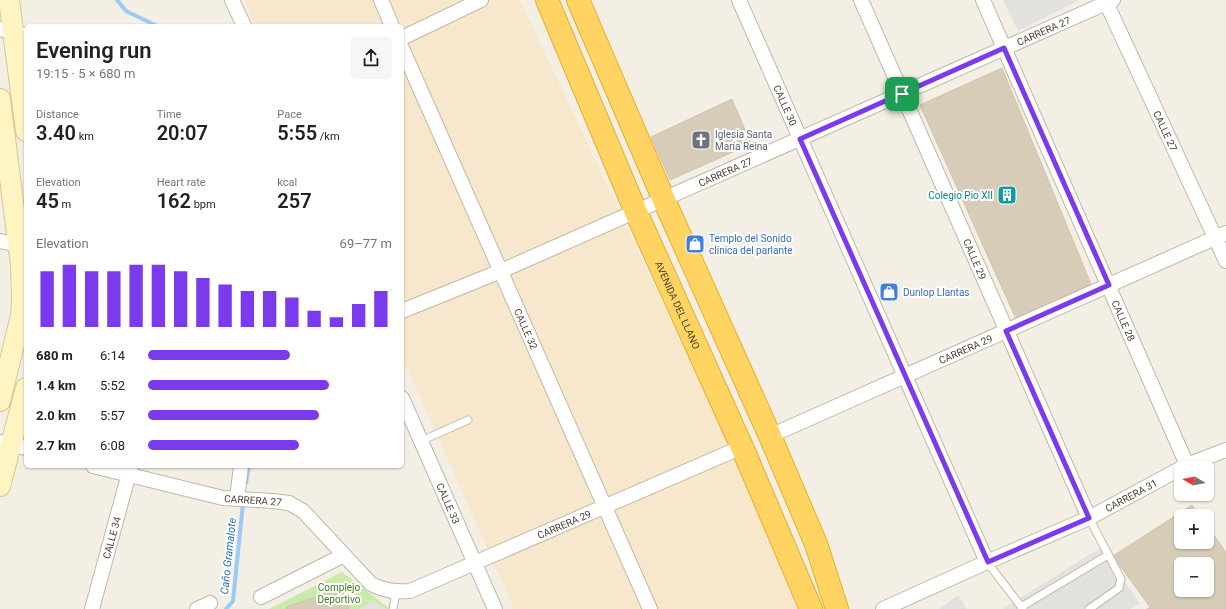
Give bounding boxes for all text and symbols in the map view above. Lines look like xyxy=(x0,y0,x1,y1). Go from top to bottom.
street label: CARRERA 27 xyxy=(1015,14,1072,48)
button: share xyxy=(350,37,392,79)
text: Evening run xyxy=(36,38,152,63)
text: 19:15 · 5 × 680 m xyxy=(36,66,135,81)
pin xyxy=(885,77,919,111)
street label: CALLE 30 xyxy=(771,83,799,128)
icon: arrive xyxy=(891,83,913,105)
text: Distance xyxy=(36,108,79,121)
text: Time xyxy=(157,108,181,121)
text: Pace xyxy=(277,108,302,121)
street label: CALLE 27 xyxy=(1151,109,1179,153)
text: 3.40 xyxy=(36,121,76,145)
text: 20:07 xyxy=(157,121,208,145)
text: 5:55 xyxy=(277,121,317,145)
church icon: Iglesia Santa María Reina xyxy=(690,129,712,151)
place label: Iglesia Santa María Reina xyxy=(715,129,772,152)
text: km xyxy=(76,130,94,143)
text: /km xyxy=(317,130,340,143)
street label: CARRERA 27 xyxy=(697,155,754,189)
text: Elevation xyxy=(36,176,81,189)
text: Heart rate xyxy=(157,176,206,189)
text: kcal xyxy=(277,176,297,189)
building icon: Colegio Pio XII xyxy=(996,184,1018,206)
text: 45 xyxy=(36,189,59,213)
text: 162 xyxy=(157,189,191,213)
text: 257 xyxy=(277,189,312,213)
place label: Colegio Pio XII xyxy=(928,190,993,201)
text: m xyxy=(59,198,71,211)
text: bpm xyxy=(191,198,216,211)
shop icon: Templo del Sonido clínica del parlante xyxy=(684,233,706,255)
place label: Templo del Sonido clínica del parlante xyxy=(709,233,793,256)
text: Elevation xyxy=(36,236,89,251)
text: 69–77 m xyxy=(340,236,392,251)
street label: CALLE 29 xyxy=(961,237,988,281)
street label: AVENIDA DEL LLANO xyxy=(653,260,702,351)
shop icon: Dunlop Llantas xyxy=(878,281,900,303)
place label: Dunlop Llantas xyxy=(903,287,969,298)
street label: CALLE 28 xyxy=(1109,299,1137,343)
street label: CALLE 32 xyxy=(512,307,540,351)
street label: CARRERA 29 xyxy=(937,333,994,366)
text: 680 m xyxy=(36,348,73,363)
text: 6:14 xyxy=(100,348,125,363)
text: 1.4 km xyxy=(36,378,76,393)
text: 5:52 xyxy=(100,378,125,393)
text: 2.0 km xyxy=(36,408,76,423)
text: 5:57 xyxy=(100,408,125,423)
text: 2.7 km xyxy=(36,438,76,453)
text: 6:08 xyxy=(100,438,125,453)
north arrow xyxy=(1174,461,1214,501)
map controls xyxy=(1174,461,1214,597)
street label: CARRERA 31 xyxy=(1103,477,1159,514)
street label: CALLE 33 xyxy=(434,481,462,525)
street label: CARRERA 27 xyxy=(224,493,283,508)
street label: CARRERA 29 xyxy=(536,508,593,541)
button: + xyxy=(1174,509,1214,549)
street label: CALLE 34 xyxy=(101,515,123,560)
water label: Caño Gramalote xyxy=(218,517,239,595)
button: − xyxy=(1174,557,1214,597)
park label: Complejo Deportivo xyxy=(318,582,361,605)

